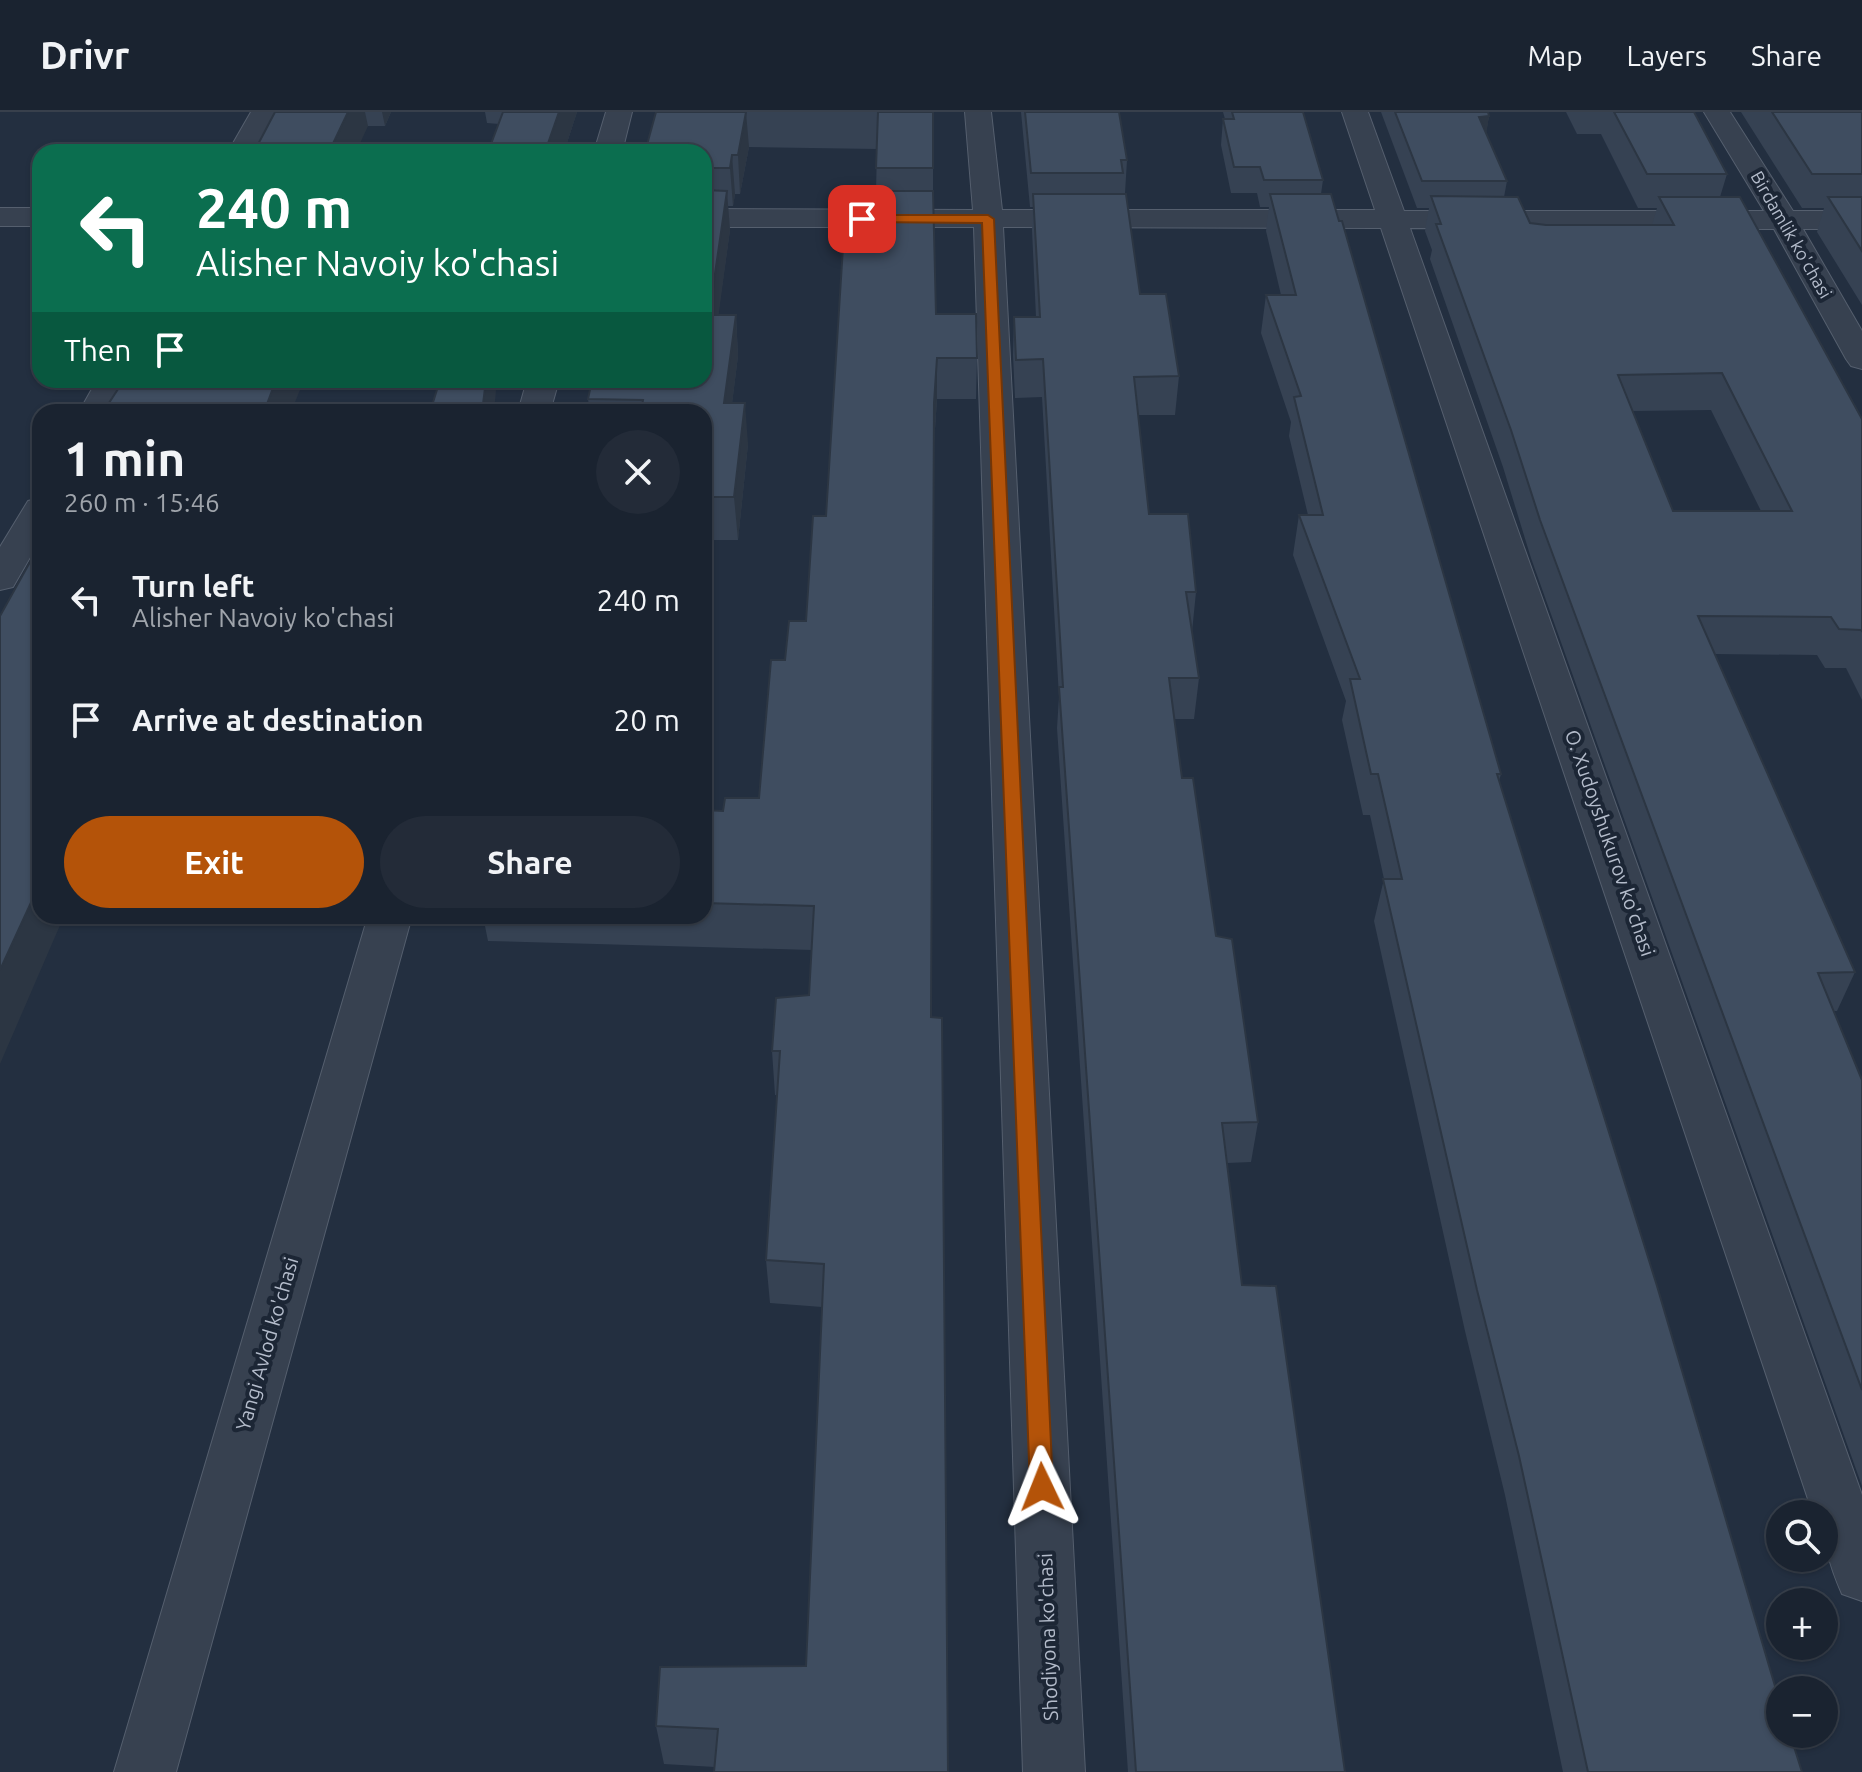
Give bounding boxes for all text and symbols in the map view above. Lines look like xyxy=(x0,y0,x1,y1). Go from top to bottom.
text: Drivr xyxy=(40,34,129,76)
text: Map xyxy=(1527,40,1583,71)
text: Layers xyxy=(1627,40,1707,71)
text: Share xyxy=(1751,40,1822,71)
street label: Birdamlik ko'chasi xyxy=(1747,167,1836,302)
icon: left xyxy=(64,176,168,280)
text: 240 m xyxy=(196,176,352,239)
pin xyxy=(828,185,896,253)
icon: arrive xyxy=(840,197,884,241)
text: Alisher Navoiy ko'chasi xyxy=(196,242,559,283)
icon: arrive xyxy=(148,328,192,372)
text: Then xyxy=(64,333,132,367)
button: close xyxy=(596,430,680,514)
text: 1 min xyxy=(64,431,185,485)
text: 260 m · 15:46 xyxy=(64,488,220,517)
text: Turn left xyxy=(132,569,254,603)
icon: left xyxy=(64,578,108,622)
text: 240 m xyxy=(596,583,680,617)
text: Alisher Navoiy ko'chasi xyxy=(132,603,394,632)
icon: arrive xyxy=(64,698,108,742)
text: Arrive at destination xyxy=(132,703,424,737)
text: 20 m xyxy=(613,703,680,737)
street label: O. Xudoyshukurov ko'chasi xyxy=(1561,727,1660,959)
button: Exit xyxy=(64,816,364,908)
button: Share xyxy=(380,816,680,908)
street label: Yangi Avlod ko'chasi xyxy=(231,1254,302,1433)
position arrow xyxy=(1000,1445,1084,1529)
map controls xyxy=(1766,1500,1838,1748)
button: search xyxy=(1766,1500,1838,1572)
street label: Shodiyona ko'chasi xyxy=(1033,1553,1062,1721)
button: + xyxy=(1766,1588,1838,1660)
button: − xyxy=(1766,1676,1838,1748)

